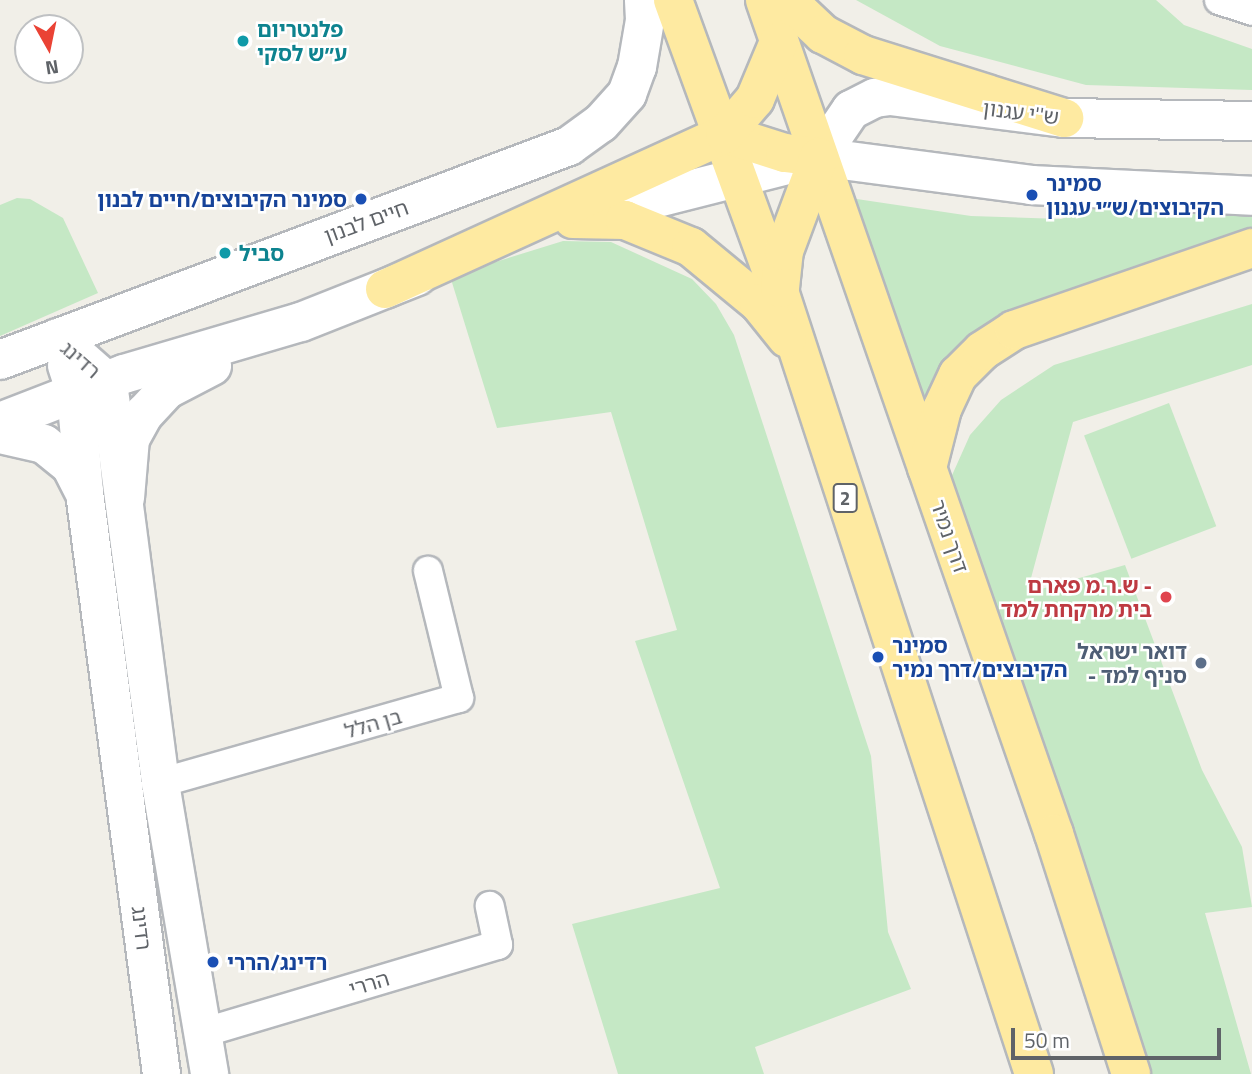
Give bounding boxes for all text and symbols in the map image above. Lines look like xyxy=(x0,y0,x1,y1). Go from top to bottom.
north arrow xyxy=(14,14,84,84)
place label: פלנטריום ע״ש לסקי xyxy=(257,16,347,66)
marker: פלנטריום ע״ש לסקי xyxy=(235,33,251,49)
text: N xyxy=(43,53,61,84)
street label: ש''י עגנון xyxy=(982,95,1060,129)
place label: סמינר הקיבוצים/ש״י עגנון xyxy=(1046,170,1224,220)
place label: סמינר הקיבוצים/חיים לבנון xyxy=(97,186,347,212)
marker: סמינר הקיבוצים/ש״י עגנון xyxy=(1024,187,1040,203)
marker: סמינר הקיבוצים/חיים לבנון xyxy=(353,191,369,207)
street label: חיים לבנון xyxy=(320,194,412,248)
place label: סביל xyxy=(239,240,284,266)
marker: סביל xyxy=(217,245,233,261)
street label: רדינג xyxy=(56,335,106,383)
road number: 2 xyxy=(831,482,859,513)
street label: דרך נמיר xyxy=(926,496,974,576)
place label: ש.ר.מ פארם - בית מרקחת למד xyxy=(1001,572,1152,622)
marker: ש.ר.מ פארם - בית מרקחת למד xyxy=(1158,589,1174,605)
place label: סמינר הקיבוצים/דרך נמיר xyxy=(892,632,1068,682)
place label: דואר ישראל - סניף למד xyxy=(1077,638,1187,688)
marker: סמינר הקיבוצים/דרך נמיר xyxy=(870,649,886,665)
marker: דואר ישראל - סניף למד xyxy=(1193,655,1209,671)
street label: בן הלל xyxy=(341,703,405,743)
street label: רדינג xyxy=(127,904,157,952)
place label: רדינג/הררי xyxy=(227,949,327,975)
marker: רדינג/הררי xyxy=(205,954,221,970)
street label: הררי xyxy=(346,965,392,1001)
scale bar xyxy=(1014,1014,1224,1058)
text: 50 m xyxy=(1024,1024,1070,1056)

